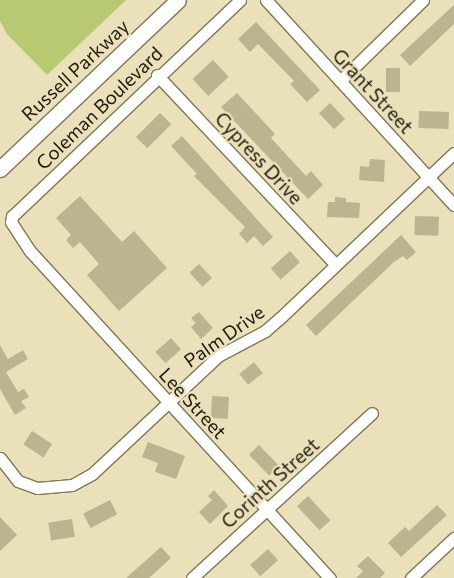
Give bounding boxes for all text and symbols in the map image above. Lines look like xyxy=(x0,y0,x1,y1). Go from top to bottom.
street label: Russell Parkway xyxy=(17,15,133,125)
street label: Coleman Boulevard xyxy=(31,42,167,174)
street label: Grant Street xyxy=(328,44,418,138)
street label: Cypress Drive xyxy=(210,107,308,209)
street label: Palm Drive xyxy=(179,300,269,372)
street label: Lee Street xyxy=(155,363,231,443)
street label: Corinth Street xyxy=(216,433,324,533)

